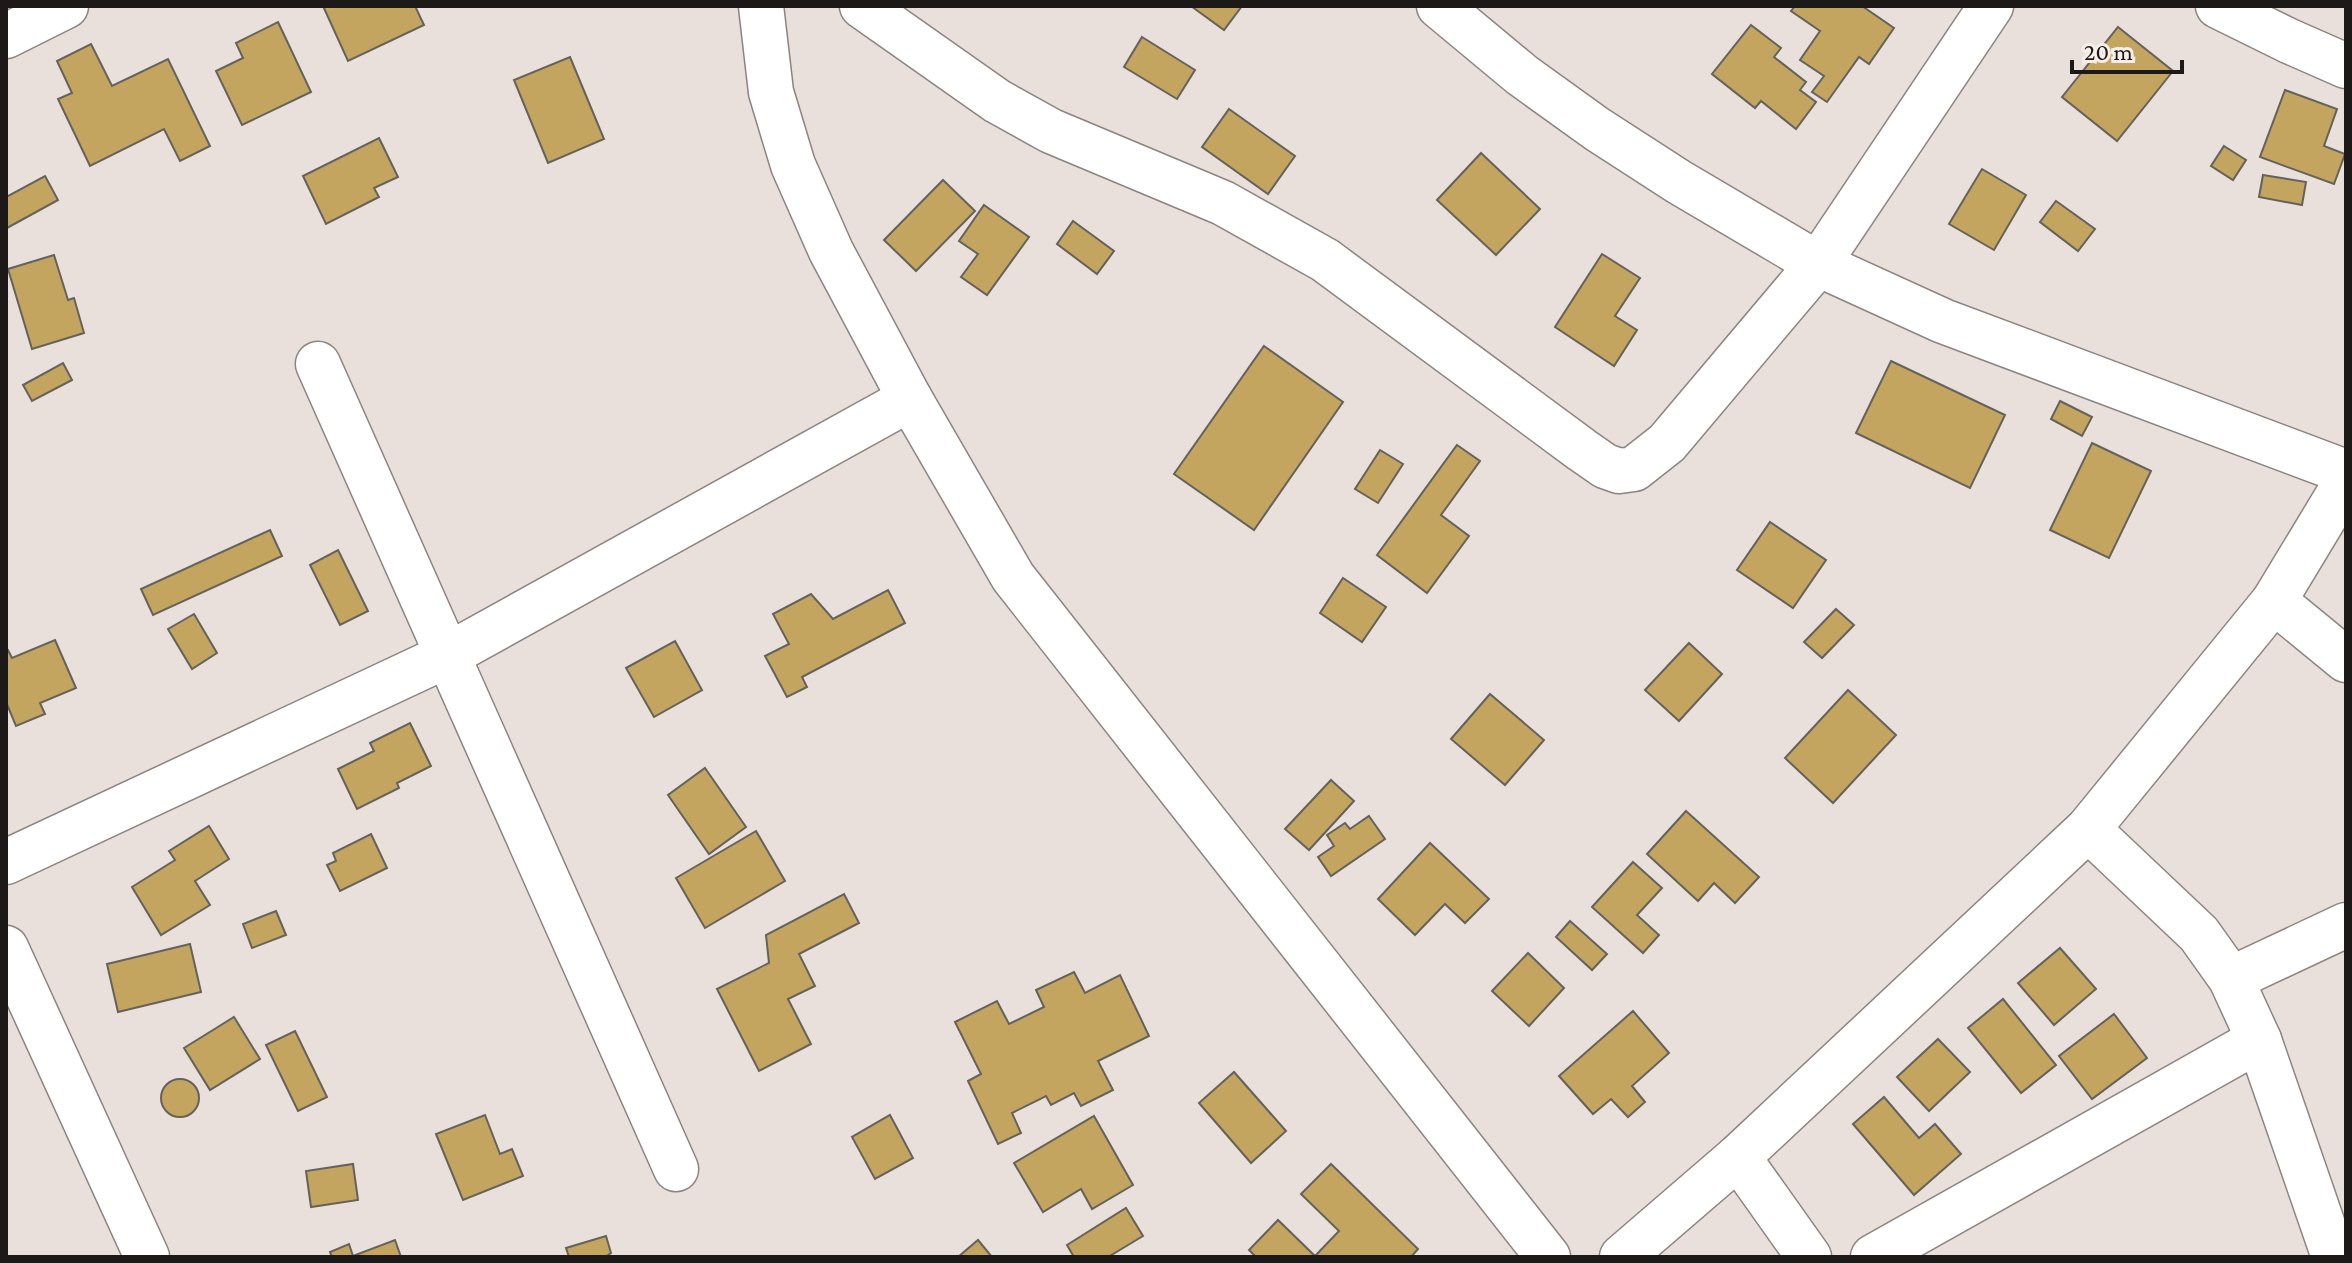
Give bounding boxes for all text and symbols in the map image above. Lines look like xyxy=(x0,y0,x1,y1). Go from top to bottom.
scale bar xyxy=(2072,24,2182,74)
text: 20 m xyxy=(2084,38,2133,65)

